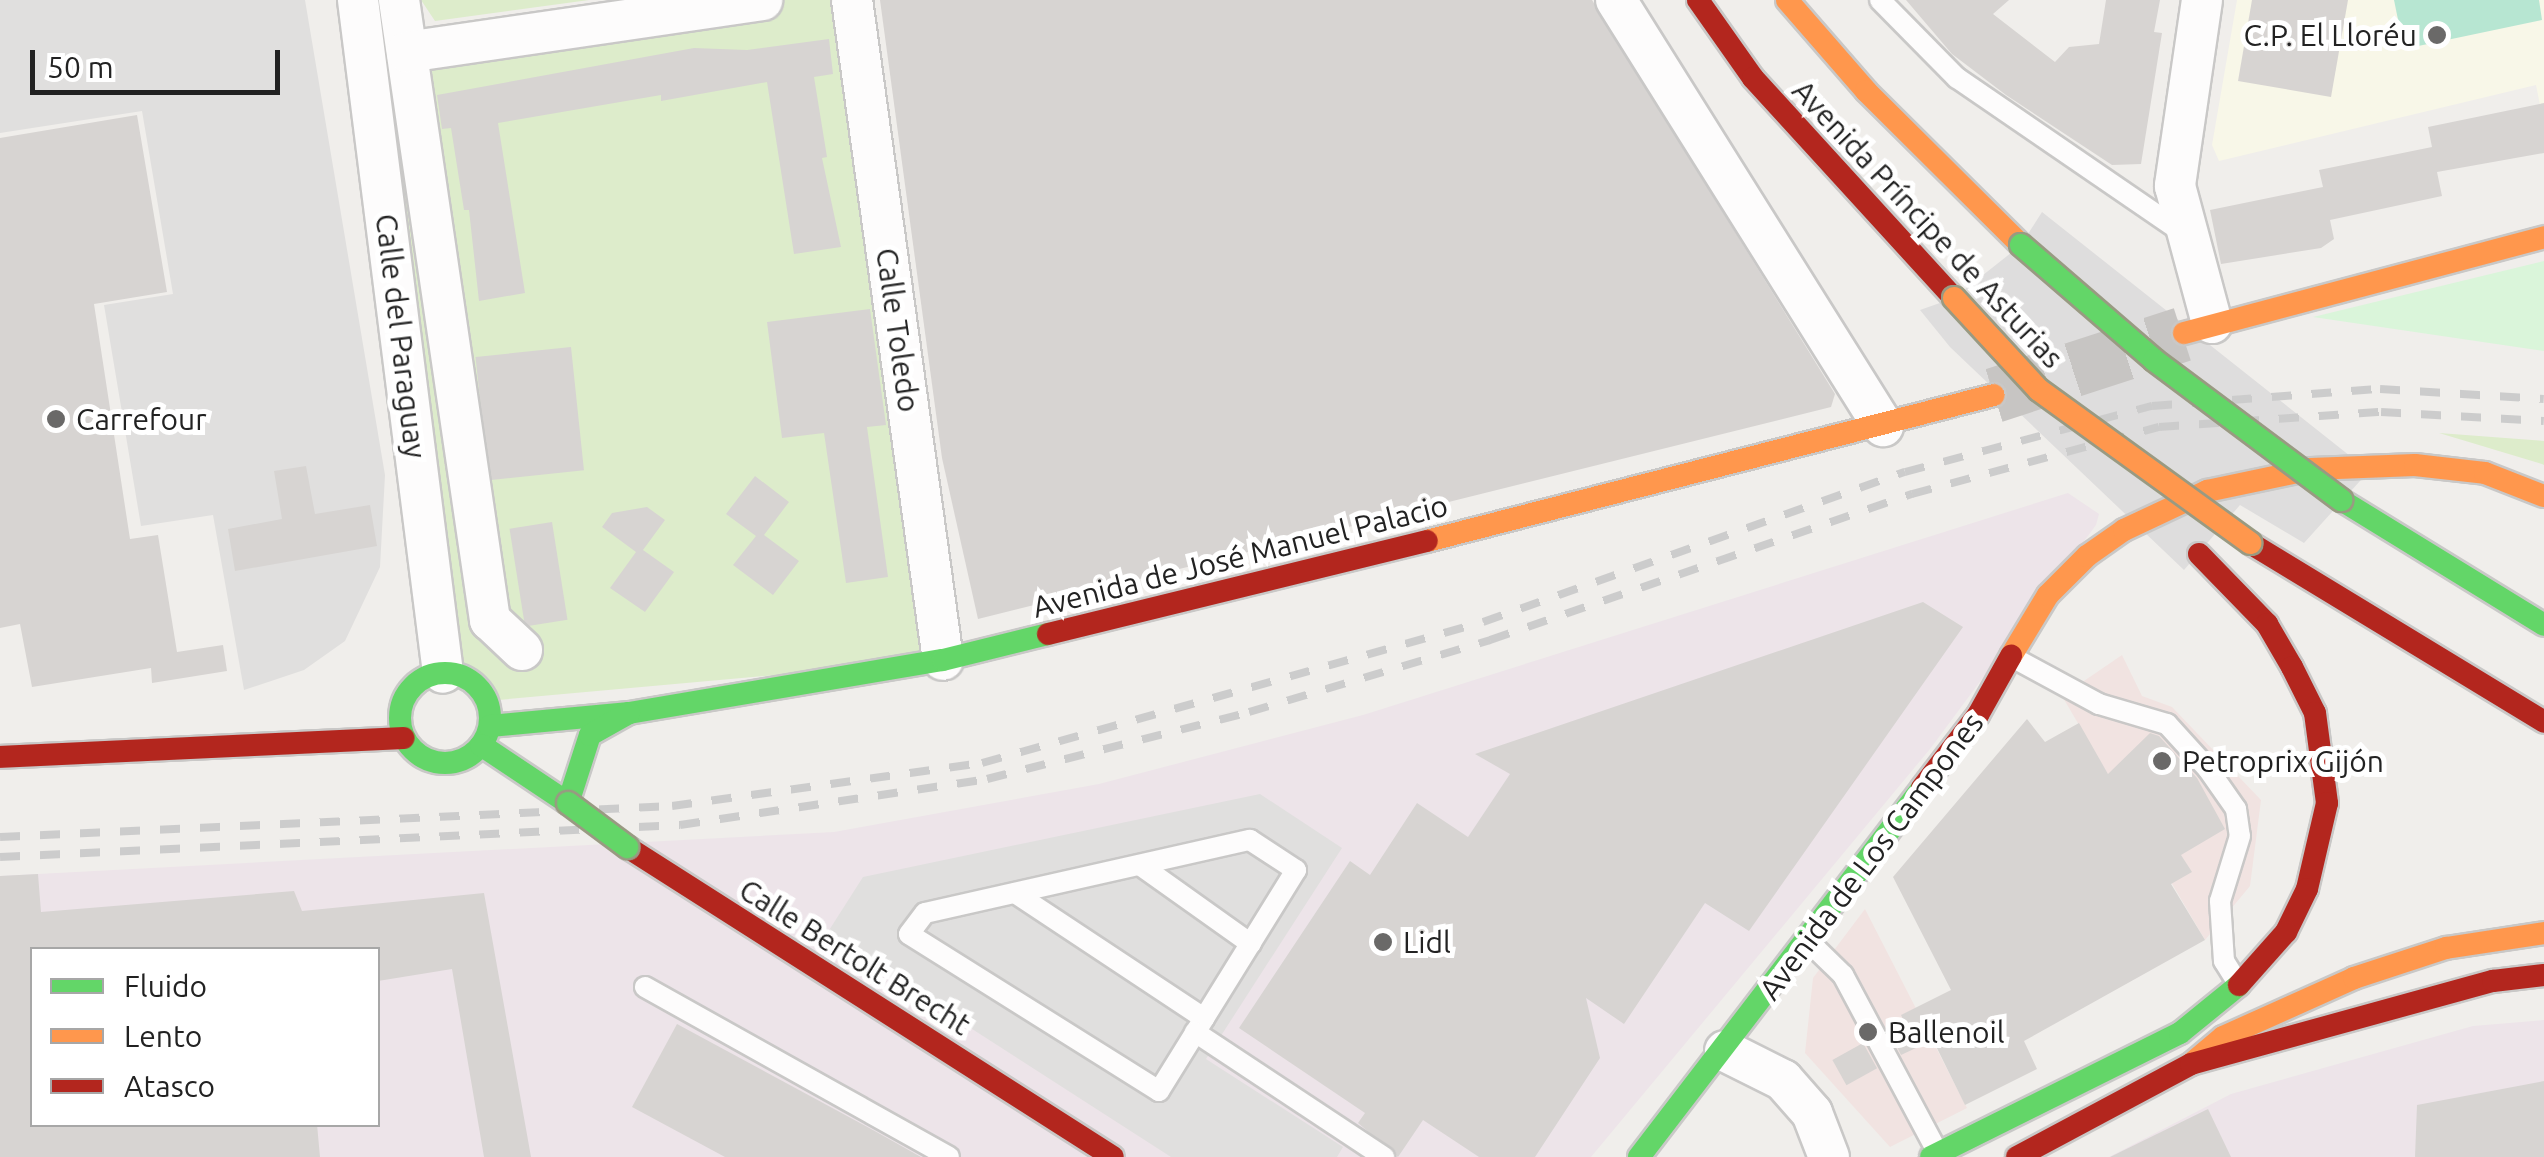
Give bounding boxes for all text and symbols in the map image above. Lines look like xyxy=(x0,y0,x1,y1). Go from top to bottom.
place label: C.P. El Lloréu xyxy=(2244,17,2417,53)
marker: C.P. El Lloréu xyxy=(2426,24,2448,46)
scale bar xyxy=(35,30,285,92)
text: 50 m xyxy=(47,50,114,84)
street label: Avenida Príncipe de Asturias xyxy=(1785,73,2071,375)
street label: Calle del Paraguay xyxy=(368,212,434,460)
street label: Calle Toledo xyxy=(869,246,927,414)
place label: Carrefour xyxy=(76,401,207,437)
marker: Carrefour xyxy=(45,408,67,430)
street label: Avenida de José Manuel Palacio xyxy=(1029,487,1451,625)
street label: Avenida de Los Campones xyxy=(1751,706,1991,1006)
place label: Petroprix Gijón xyxy=(2182,743,2384,779)
marker: Petroprix Gijón xyxy=(2151,750,2173,772)
street label: Calle Bertolt Brecht xyxy=(733,871,977,1043)
place label: Lidl xyxy=(1403,924,1451,960)
marker: Lidl xyxy=(1372,931,1394,953)
legend xyxy=(30,947,380,1127)
text: Fluido xyxy=(124,969,207,1003)
place label: Ballenoil xyxy=(1888,1014,2005,1050)
text: Lento xyxy=(124,1019,202,1053)
marker: Ballenoil xyxy=(1857,1021,1879,1043)
text: Atasco xyxy=(124,1069,215,1103)

